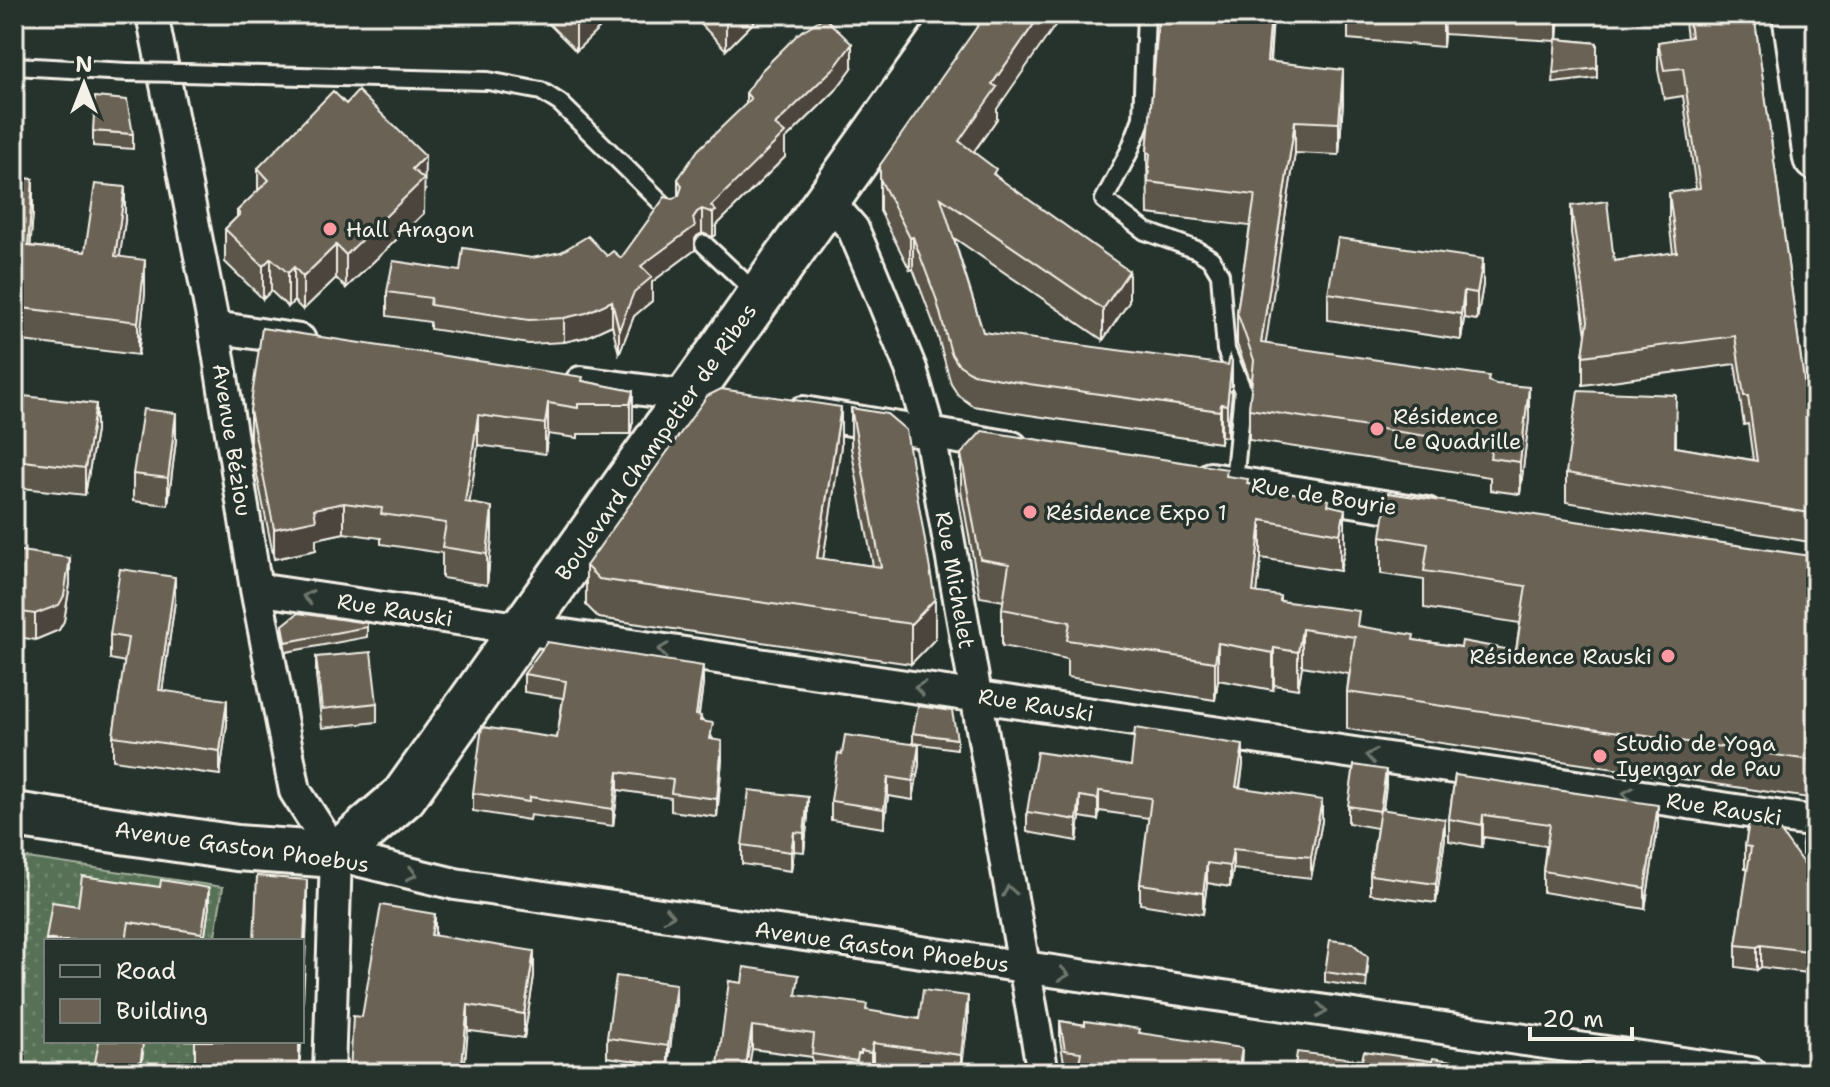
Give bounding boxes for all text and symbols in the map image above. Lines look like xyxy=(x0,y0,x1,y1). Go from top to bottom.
north arrow xyxy=(44,44,124,124)
text: N xyxy=(75,50,93,79)
place label: Hall Aragon xyxy=(346,215,474,244)
marker: Hall Aragon xyxy=(321,220,339,238)
street label: Boulevard Champetier de Ribes xyxy=(549,297,763,587)
street label: Avenue Béziou xyxy=(206,361,258,519)
place label: Résidence Le Quadrille xyxy=(1393,402,1521,456)
marker: Résidence Le Quadrille xyxy=(1368,420,1386,438)
street label: Rue de Boyrie xyxy=(1249,470,1399,522)
place label: Résidence Expo 1 xyxy=(1046,498,1227,527)
marker: Résidence Expo 1 xyxy=(1021,503,1039,521)
street label: Rue Michelet xyxy=(929,509,981,651)
street label: Rue Rauski xyxy=(335,587,455,633)
one-way arrow xyxy=(301,589,315,606)
one-way arrow xyxy=(656,642,670,659)
place label: Résidence Rauski xyxy=(1469,642,1652,671)
marker: Résidence Rauski xyxy=(1659,647,1677,665)
one-way arrow xyxy=(913,680,927,697)
street label: Rue Rauski xyxy=(976,682,1096,728)
place label: Studio de Yoga Iyengar de Pau xyxy=(1616,729,1781,783)
marker: Studio de Yoga Iyengar de Pau xyxy=(1591,747,1609,765)
one-way arrow xyxy=(1364,748,1378,765)
one-way arrow xyxy=(1621,786,1635,803)
street label: Rue Rauski xyxy=(1664,786,1784,832)
street label: Avenue Gaston Phoebus xyxy=(113,815,371,879)
one-way arrow xyxy=(405,864,418,881)
one-way arrow xyxy=(1002,884,1019,897)
one-way arrow xyxy=(662,906,675,923)
street label: Avenue Gaston Phoebus xyxy=(753,915,1011,979)
legend xyxy=(44,939,304,1043)
text: Road xyxy=(116,955,176,987)
one-way arrow xyxy=(1057,965,1071,982)
scale bar xyxy=(1530,991,1632,1041)
text: Building xyxy=(116,995,208,1027)
one-way arrow xyxy=(1315,1002,1328,1019)
text: 20 m xyxy=(1542,1003,1604,1035)

